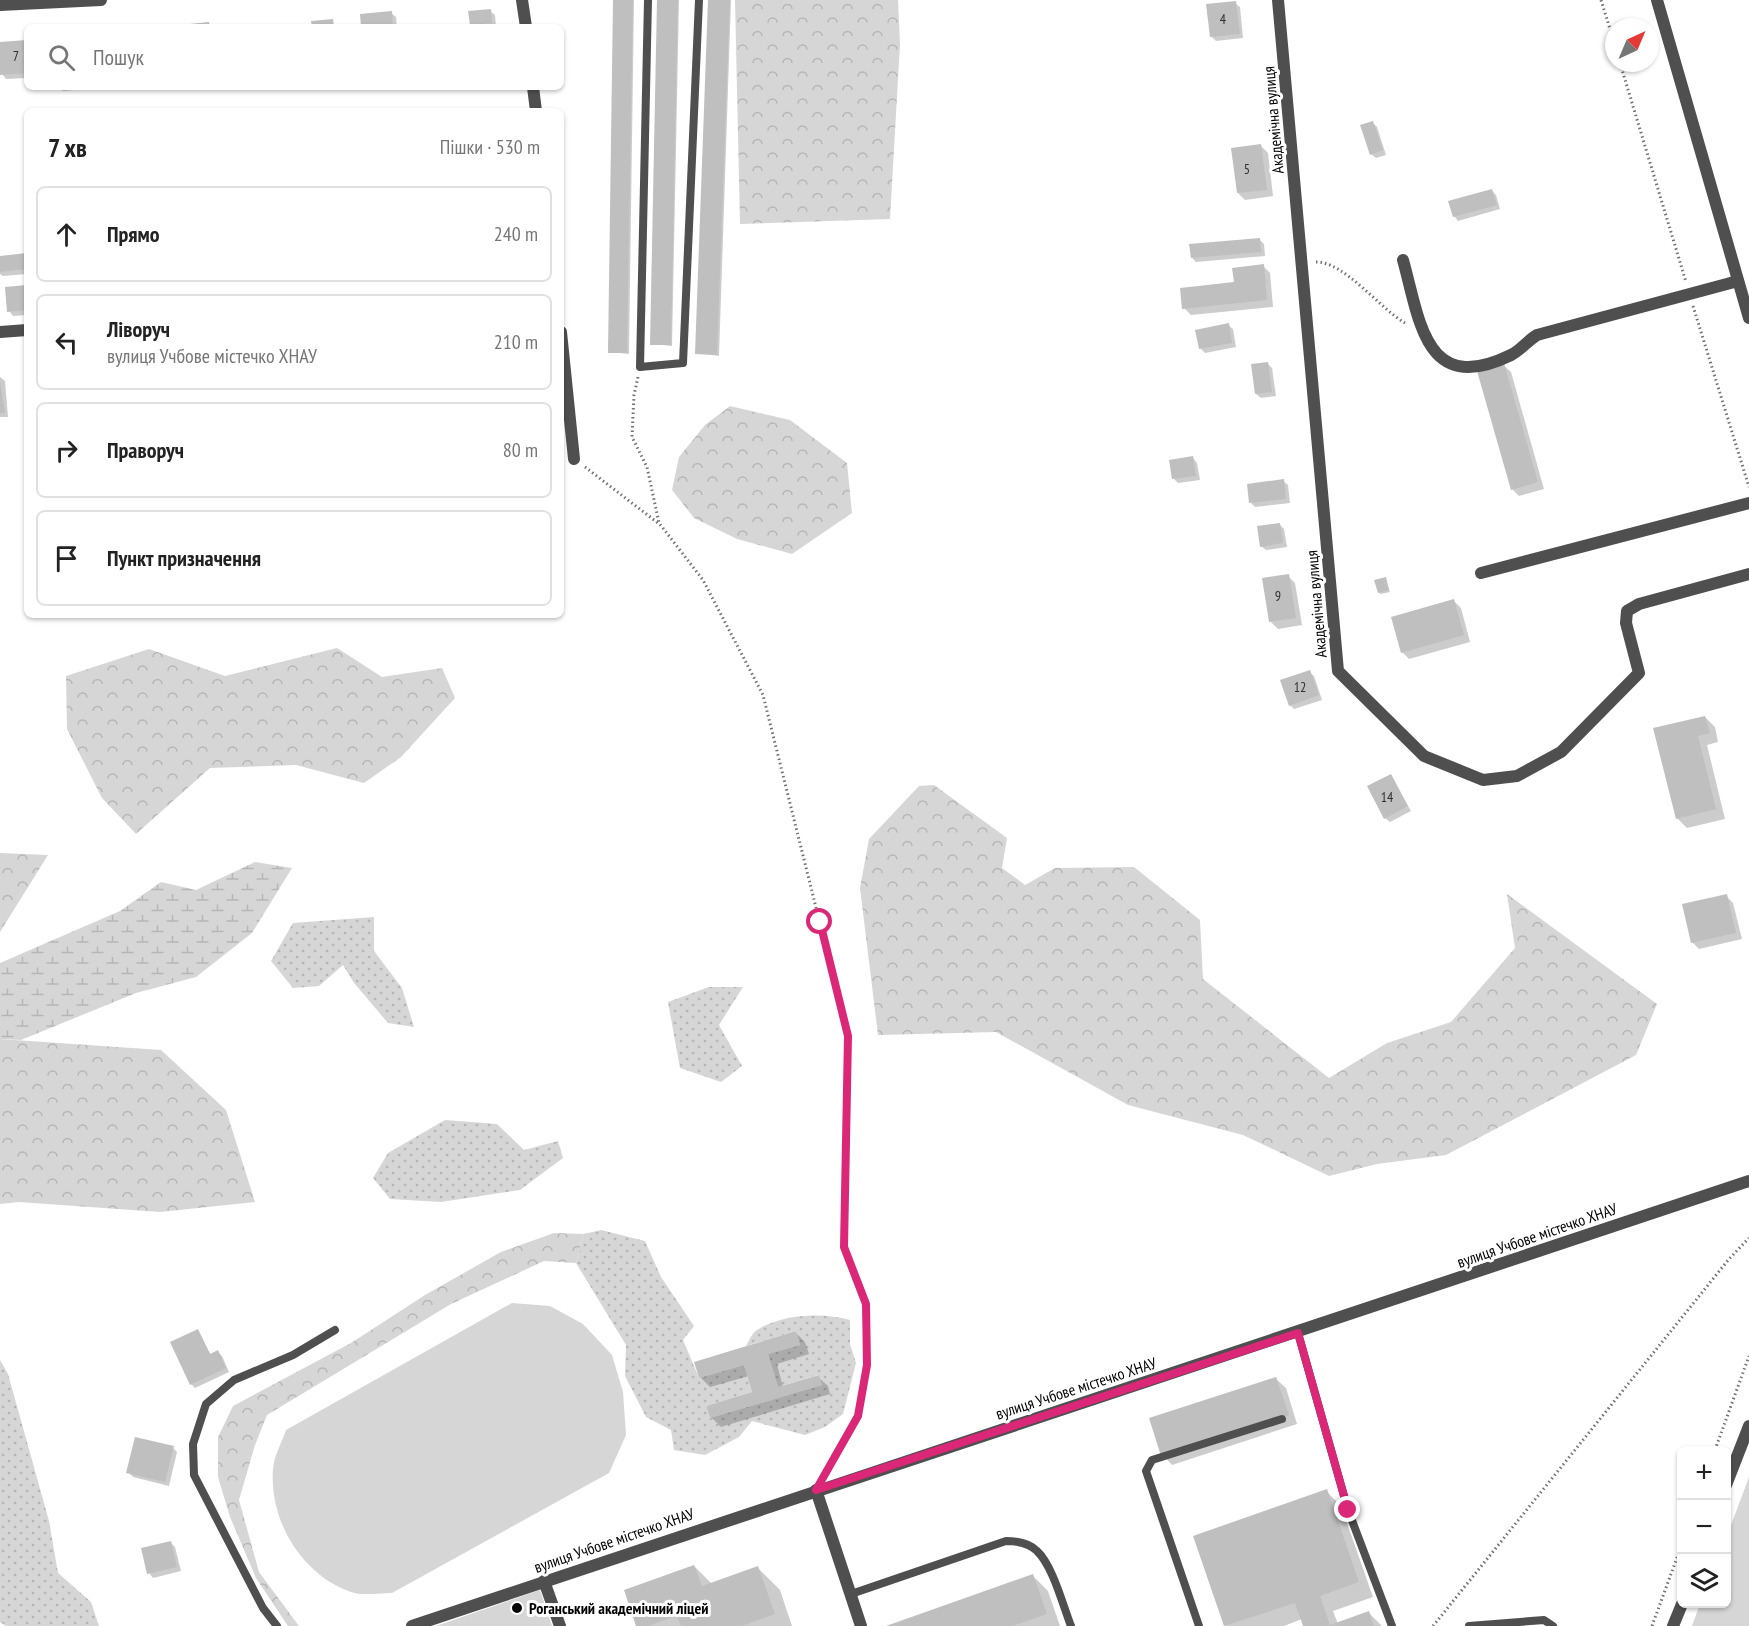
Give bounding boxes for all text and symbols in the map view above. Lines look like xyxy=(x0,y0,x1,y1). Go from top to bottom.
house number: 4 xyxy=(1220,10,1227,28)
north arrow xyxy=(1605,18,1659,72)
search box xyxy=(24,24,564,90)
icon: search xyxy=(45,41,78,74)
text: Пошук xyxy=(93,43,144,71)
house number: 7 xyxy=(13,47,19,65)
street label: Академічна вулиця xyxy=(1258,65,1288,175)
text: 7 хв xyxy=(48,131,87,164)
text: Пішки · 530 m xyxy=(440,134,540,160)
house number: 5 xyxy=(1244,160,1250,178)
icon: ahead xyxy=(50,218,83,251)
text: Прямо xyxy=(107,220,160,248)
text: 240 m xyxy=(494,221,538,247)
text: Ліворуч xyxy=(107,315,170,343)
icon: left xyxy=(50,326,83,359)
text: 210 m xyxy=(494,329,538,355)
text: вулиця Учбове містечко ХНАУ xyxy=(107,343,317,369)
icon: right xyxy=(50,434,83,467)
text: Праворуч xyxy=(107,436,184,464)
text: 80 m xyxy=(503,437,538,463)
icon: arrive xyxy=(50,542,83,575)
text: Пункт призначення xyxy=(107,544,261,572)
street label: Академічна вулиця xyxy=(1301,549,1331,659)
house number: 9 xyxy=(1275,587,1281,605)
house number: 12 xyxy=(1294,678,1306,696)
house number: 14 xyxy=(1381,788,1394,806)
route start xyxy=(806,908,832,934)
street label: вулиця Учбове містечко ХНАУ xyxy=(1454,1198,1620,1272)
street label: вулиця Учбове містечко ХНАУ xyxy=(993,1352,1160,1423)
map controls xyxy=(1677,1446,1731,1608)
button: + xyxy=(1677,1446,1731,1500)
route end xyxy=(1334,1496,1360,1522)
button: − xyxy=(1677,1500,1731,1554)
street label: вулиця Учбове містечко ХНАУ xyxy=(531,1503,697,1577)
button: layers xyxy=(1677,1554,1731,1608)
place label: Роганський академічний ліцей xyxy=(529,1598,709,1618)
marker: Роганський академічний ліцей xyxy=(510,1601,524,1615)

